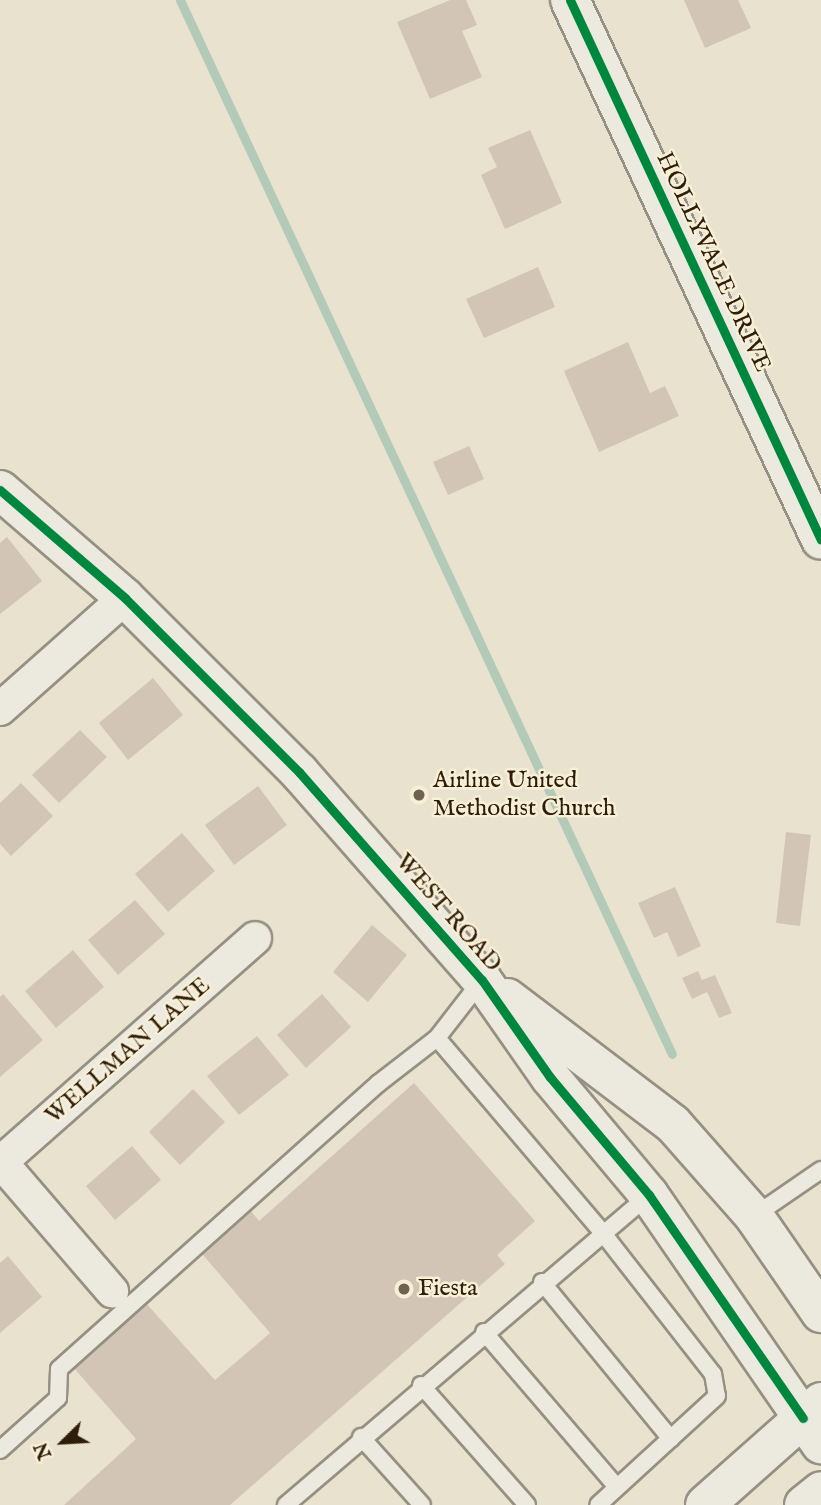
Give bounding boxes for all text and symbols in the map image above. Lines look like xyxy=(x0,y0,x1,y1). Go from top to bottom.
street label: HOLLYVALE DRIVE xyxy=(649,148,777,376)
place label: Airline United Methodist Church xyxy=(433,767,615,823)
marker: Airline United Methodist Church xyxy=(411,787,427,803)
street label: WEST ROAD xyxy=(389,848,507,978)
street label: WELLMAN LANE xyxy=(40,972,216,1130)
place label: Fiesta xyxy=(418,1275,478,1303)
marker: Fiesta xyxy=(396,1281,412,1297)
north arrow xyxy=(28,1407,98,1477)
text: N xyxy=(30,1438,58,1463)

